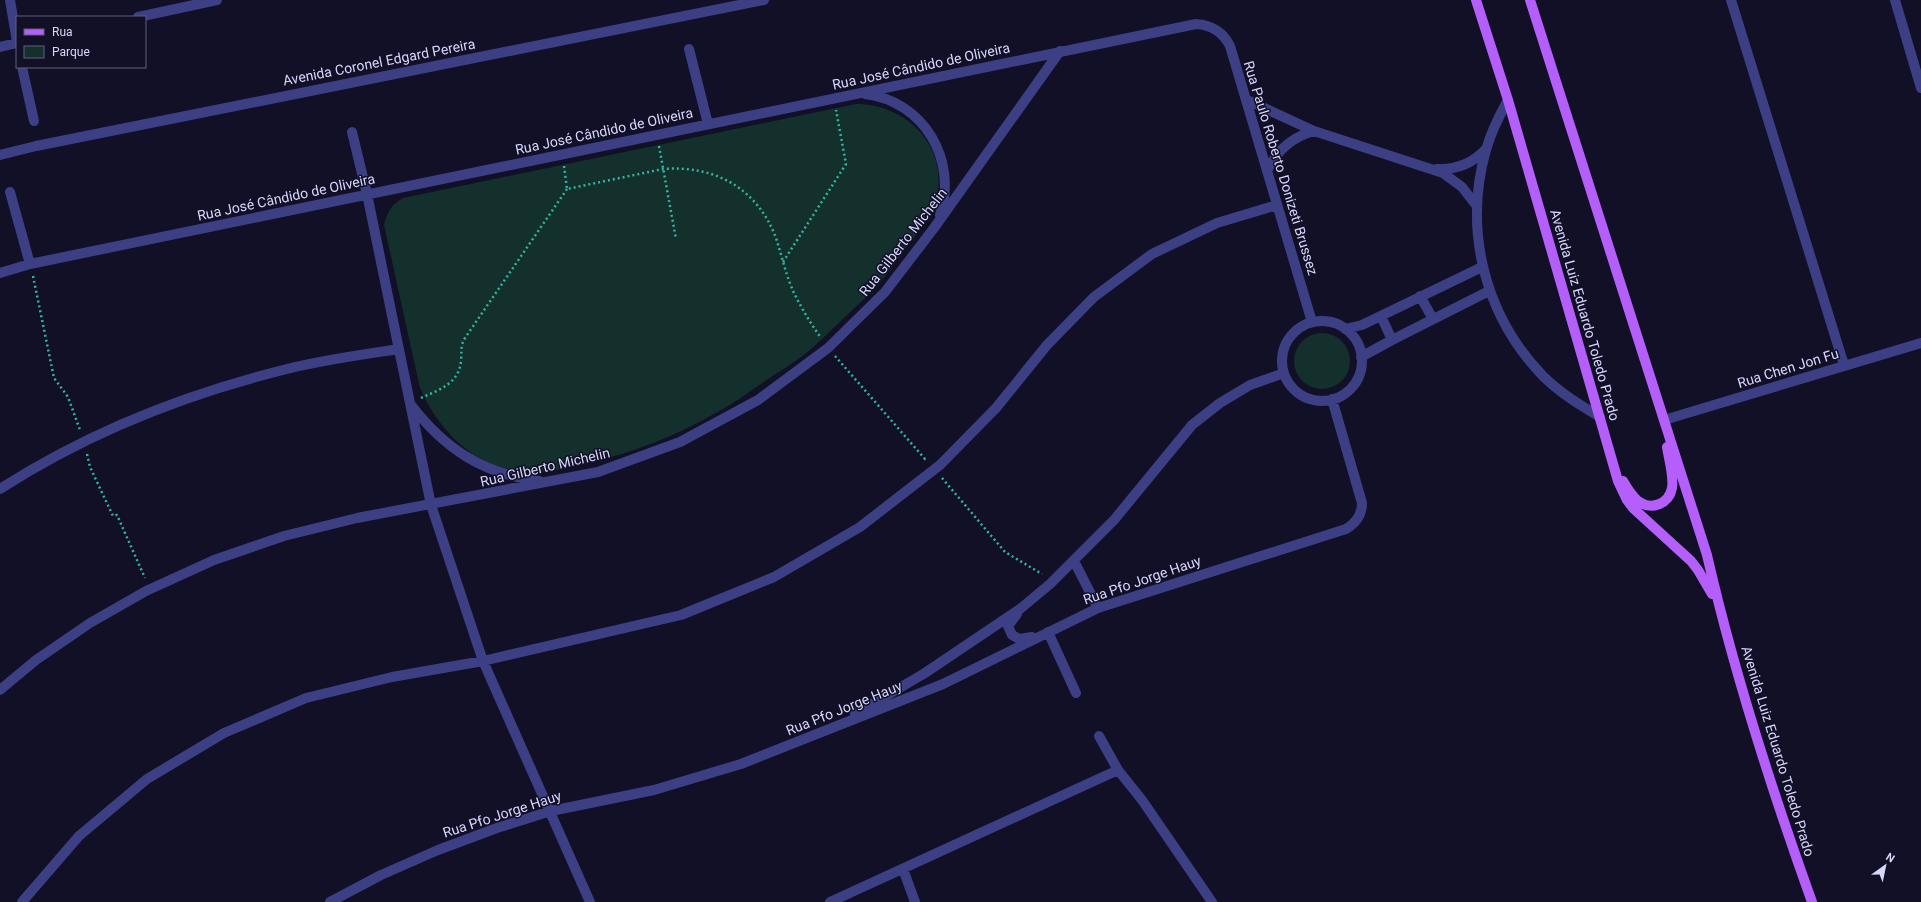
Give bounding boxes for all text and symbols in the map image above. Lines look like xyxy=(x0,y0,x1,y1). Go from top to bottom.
legend xyxy=(16,16,146,68)
text: Rua xyxy=(52,25,73,39)
street label: Avenida Coronel Edgard Pereira xyxy=(281,35,477,89)
street label: Rua José Cândido de Oliveira xyxy=(831,39,1011,93)
text: Parque xyxy=(52,45,90,59)
street label: Rua Paulo Roberto Donizeti Brussez xyxy=(1241,59,1321,277)
street label: Rua José Cândido de Oliveira xyxy=(514,104,694,158)
street label: Rua José Cândido de Oliveira xyxy=(196,170,376,224)
street label: Rua Gilberto Michelin xyxy=(856,185,950,299)
street label: Avenida Luiz Eduardo Toledo Prado xyxy=(1547,207,1623,423)
street label: Rua Chen Jon Fu xyxy=(1735,345,1841,391)
street label: Rua Gilberto Michelin xyxy=(479,444,611,490)
street label: Rua Pfo Jorge Hauy xyxy=(1081,552,1203,608)
street label: Avenida Luiz Eduardo Toledo Prado xyxy=(1738,644,1818,858)
street label: Rua Pfo Jorge Hauy xyxy=(784,677,905,739)
street label: Rua Pfo Jorge Hauy xyxy=(441,787,564,841)
north arrow xyxy=(1865,846,1905,886)
text: N xyxy=(1883,850,1897,866)

